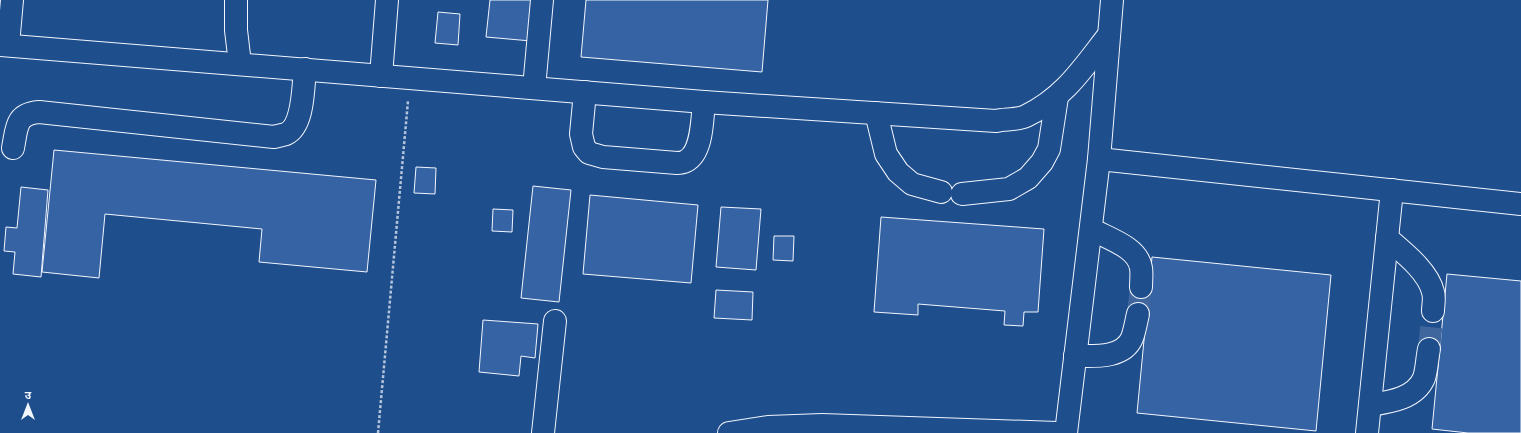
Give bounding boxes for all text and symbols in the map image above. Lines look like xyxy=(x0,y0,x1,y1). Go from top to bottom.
north arrow xyxy=(8,385,48,425)
text: उ xyxy=(25,387,32,402)

